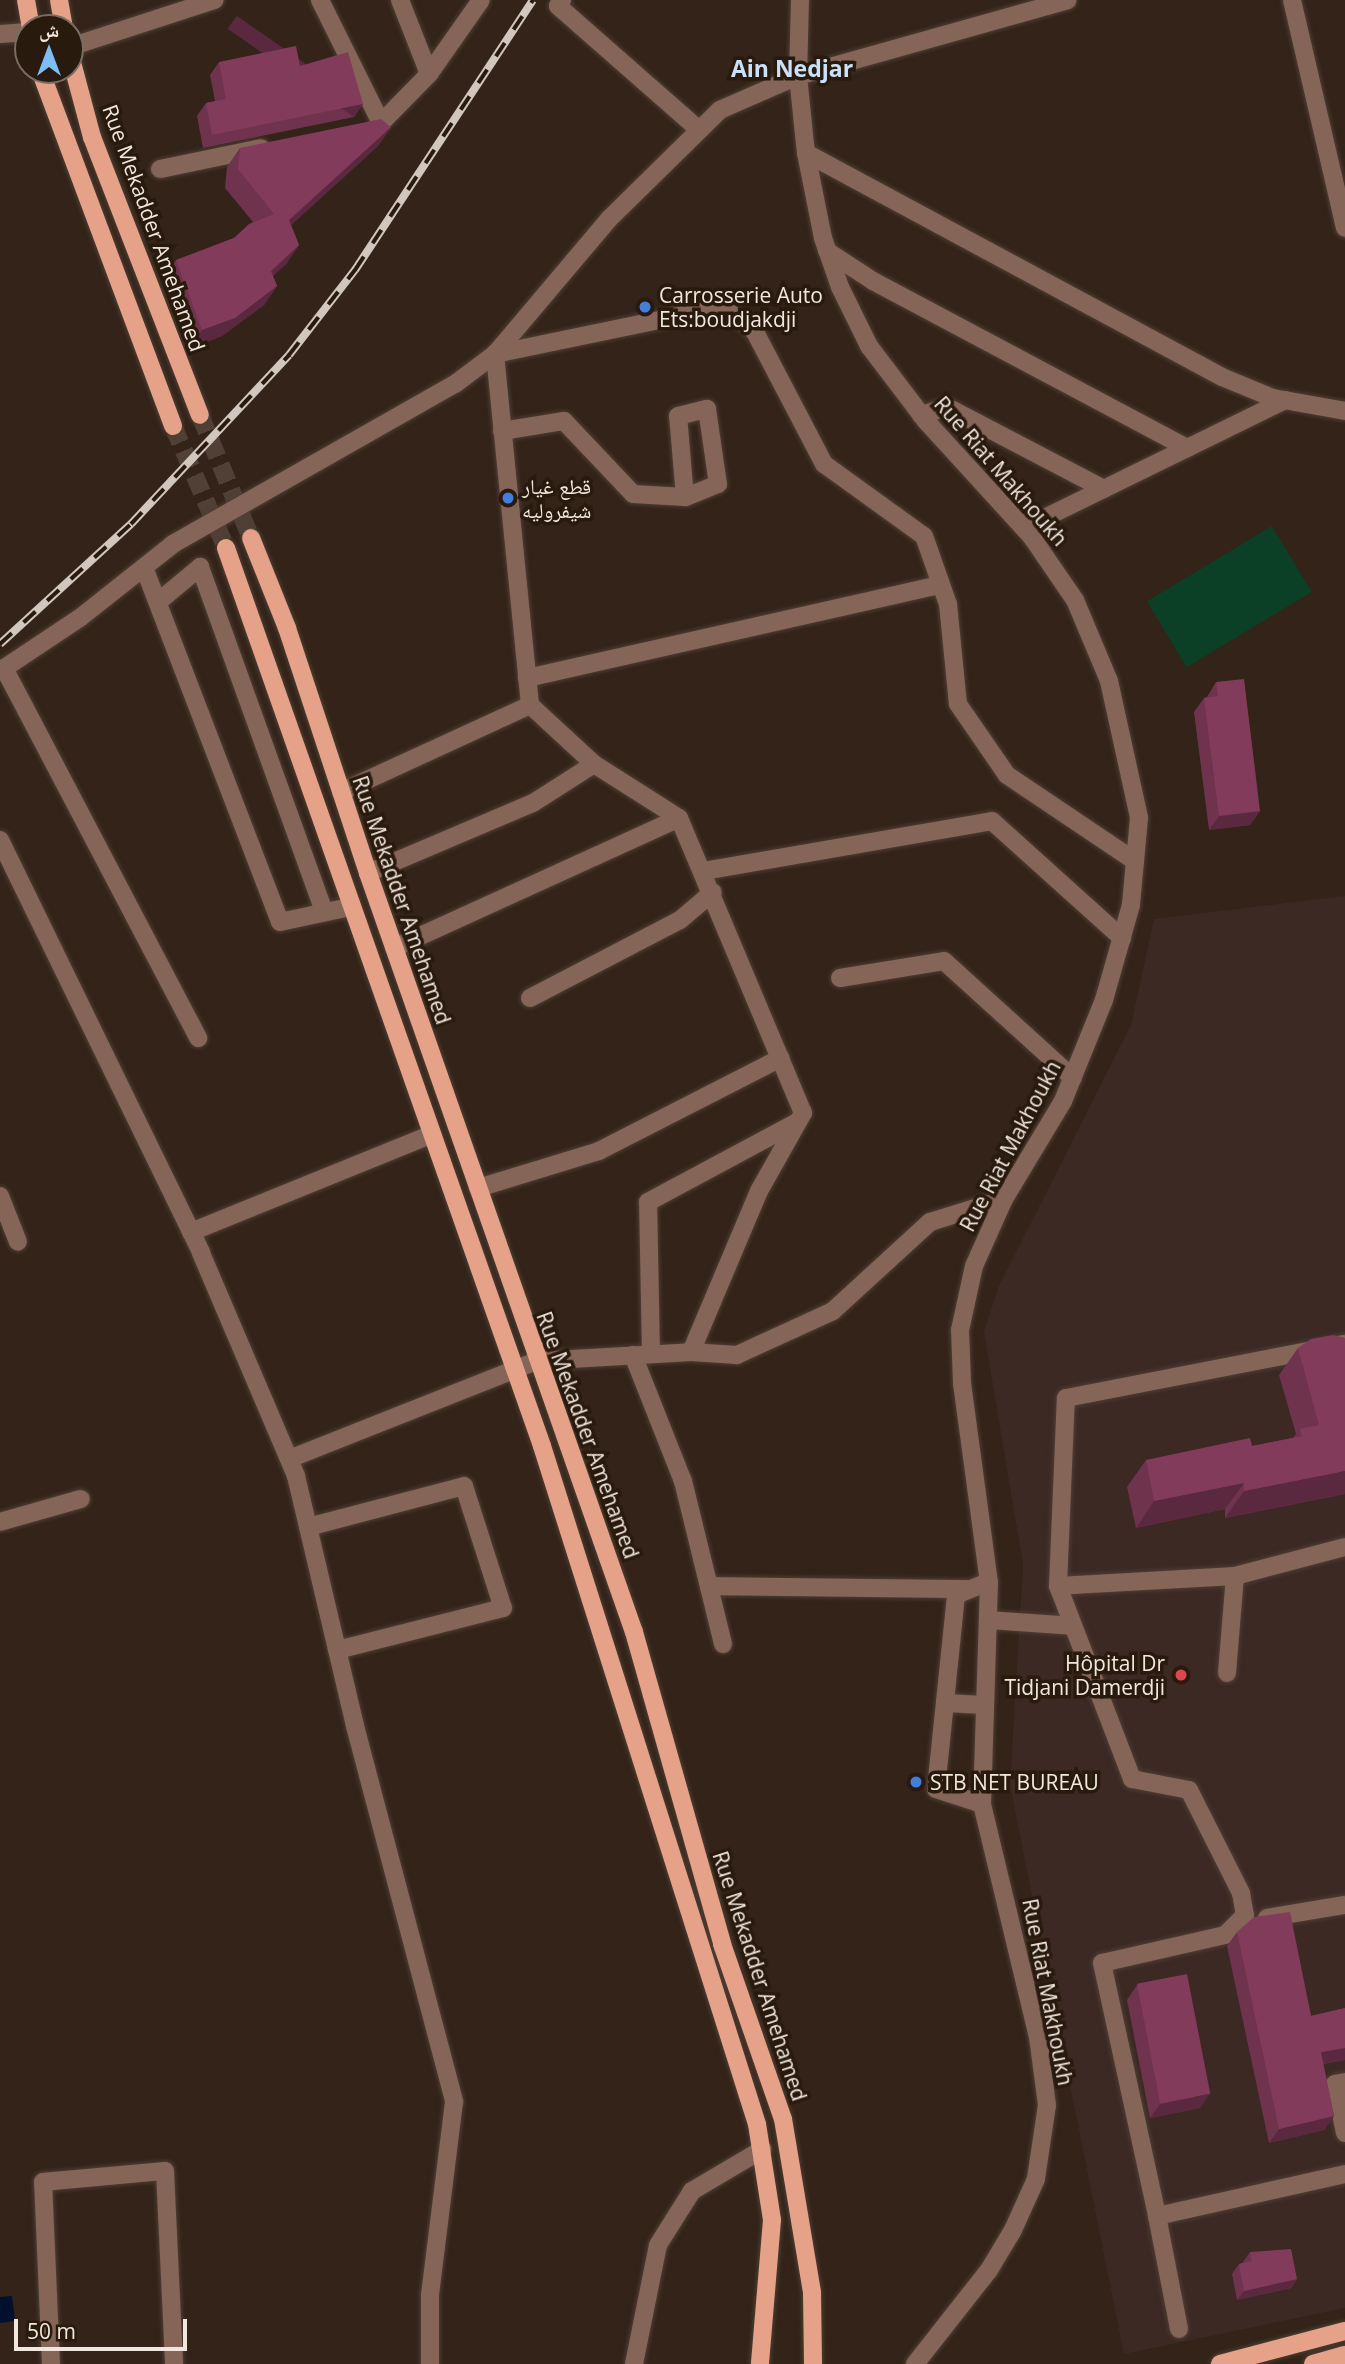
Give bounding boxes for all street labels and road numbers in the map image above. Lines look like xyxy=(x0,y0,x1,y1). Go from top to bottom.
street label: Rue Mekadder Amehamed xyxy=(98,101,210,355)
street label: Rue Riat Makhoukh xyxy=(929,391,1073,551)
street label: Rue Mekadder Amehamed xyxy=(348,772,456,1028)
street label: Rue Riat Makhoukh xyxy=(954,1056,1066,1236)
street label: Rue Mekadder Amehamed xyxy=(532,1308,644,1562)
street label: Rue Mekadder Amehamed xyxy=(708,1848,812,2104)
street label: Rue Riat Makhoukh xyxy=(1018,1896,1078,2088)

